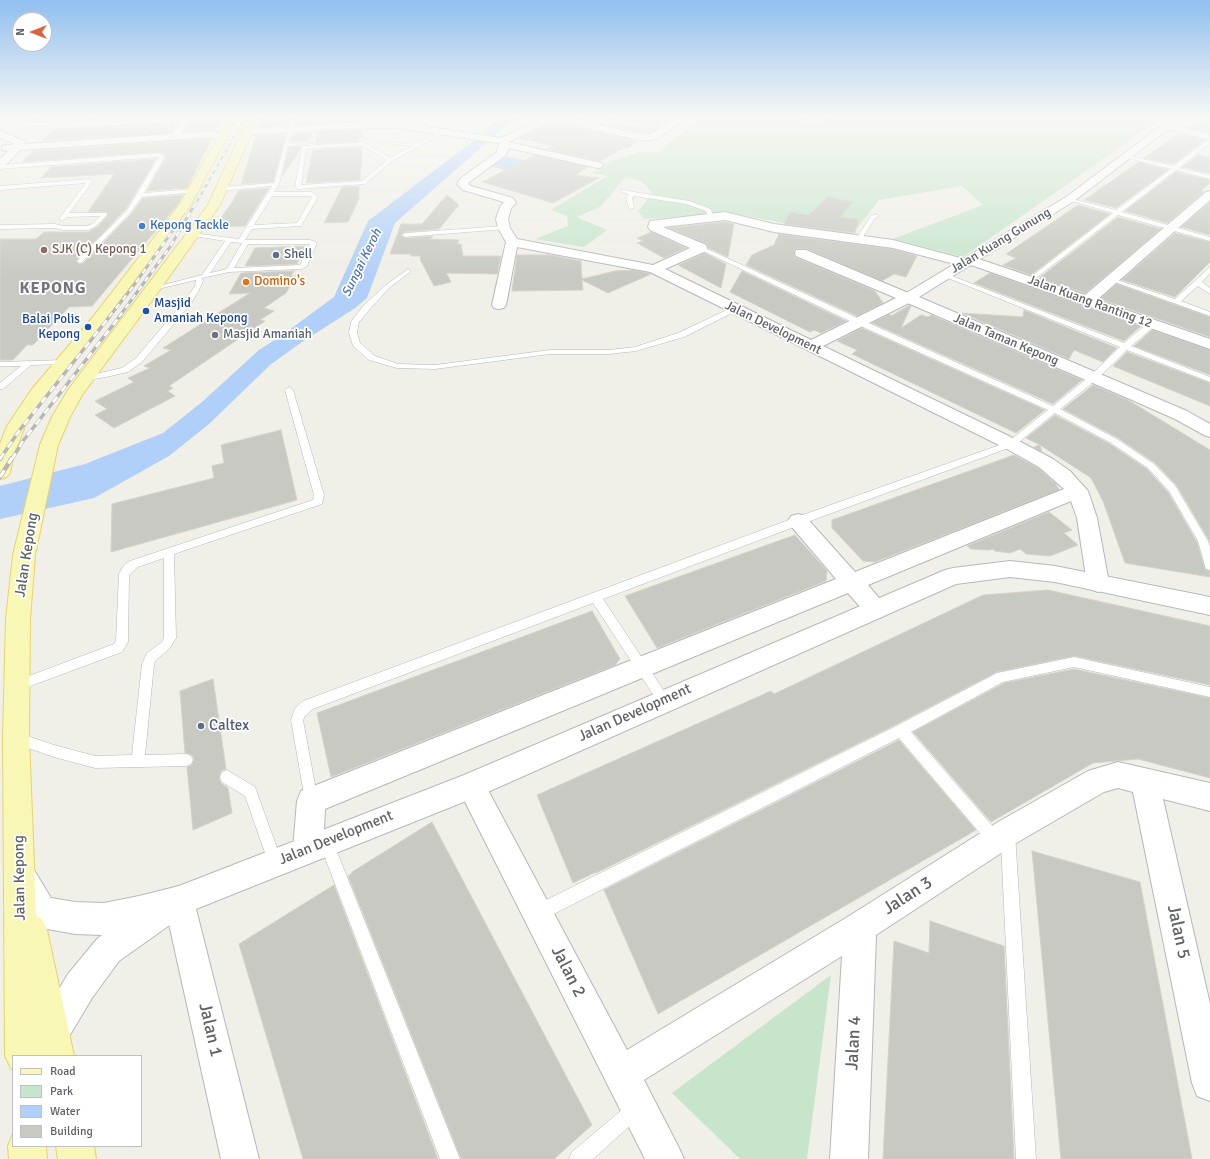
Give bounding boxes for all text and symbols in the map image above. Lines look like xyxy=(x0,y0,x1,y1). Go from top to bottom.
north arrow xyxy=(12,12,52,52)
text: N xyxy=(14,28,27,36)
street label: Jalan Kuang Gunung xyxy=(948,205,1054,277)
place label: Kepong Tackle xyxy=(150,218,229,234)
marker: Kepong Tackle xyxy=(137,221,147,231)
water label: Sungai Keroh xyxy=(339,226,385,300)
place label: SJK (C) Kepong 1 xyxy=(52,242,147,258)
marker: SJK (C) Kepong 1 xyxy=(39,245,49,255)
place label: Shell xyxy=(284,247,312,263)
marker: Shell xyxy=(271,250,281,260)
street label: Jalan Kuang Ranting 12 xyxy=(1026,272,1154,332)
place label: Domino's xyxy=(254,274,305,290)
marker: Domino's xyxy=(241,277,251,287)
district label: KEPONG xyxy=(20,279,86,299)
place label: Masjid Amaniah Kepong xyxy=(154,296,248,327)
street label: Jalan Development xyxy=(722,298,824,358)
marker: Masjid Amaniah Kepong xyxy=(141,306,151,316)
street label: Jalan Taman Kepong xyxy=(951,311,1061,369)
place label: Balai Polis Kepong xyxy=(22,312,80,343)
marker: Balai Polis Kepong xyxy=(83,322,93,332)
place label: Masjid Amaniah xyxy=(223,327,312,343)
marker: Masjid Amaniah xyxy=(210,330,220,340)
street label: Jalan Kepong xyxy=(11,511,43,599)
street label: Jalan Development xyxy=(576,680,694,746)
place label: Caltex xyxy=(209,717,249,735)
marker: Caltex xyxy=(196,721,206,731)
street label: Jalan Development xyxy=(276,807,396,869)
street label: Jalan Kepong xyxy=(10,835,30,921)
street label: Jalan 3 xyxy=(879,872,937,920)
street label: Jalan 5 xyxy=(1162,903,1194,961)
street label: Jalan 2 xyxy=(546,943,590,1001)
street label: Jalan 1 xyxy=(193,1001,227,1059)
street label: Jalan 4 xyxy=(842,1015,866,1071)
legend xyxy=(12,1055,142,1147)
text: Road xyxy=(50,1064,76,1079)
text: Park xyxy=(50,1084,73,1099)
text: Water xyxy=(50,1104,80,1119)
text: Building xyxy=(50,1124,93,1139)

